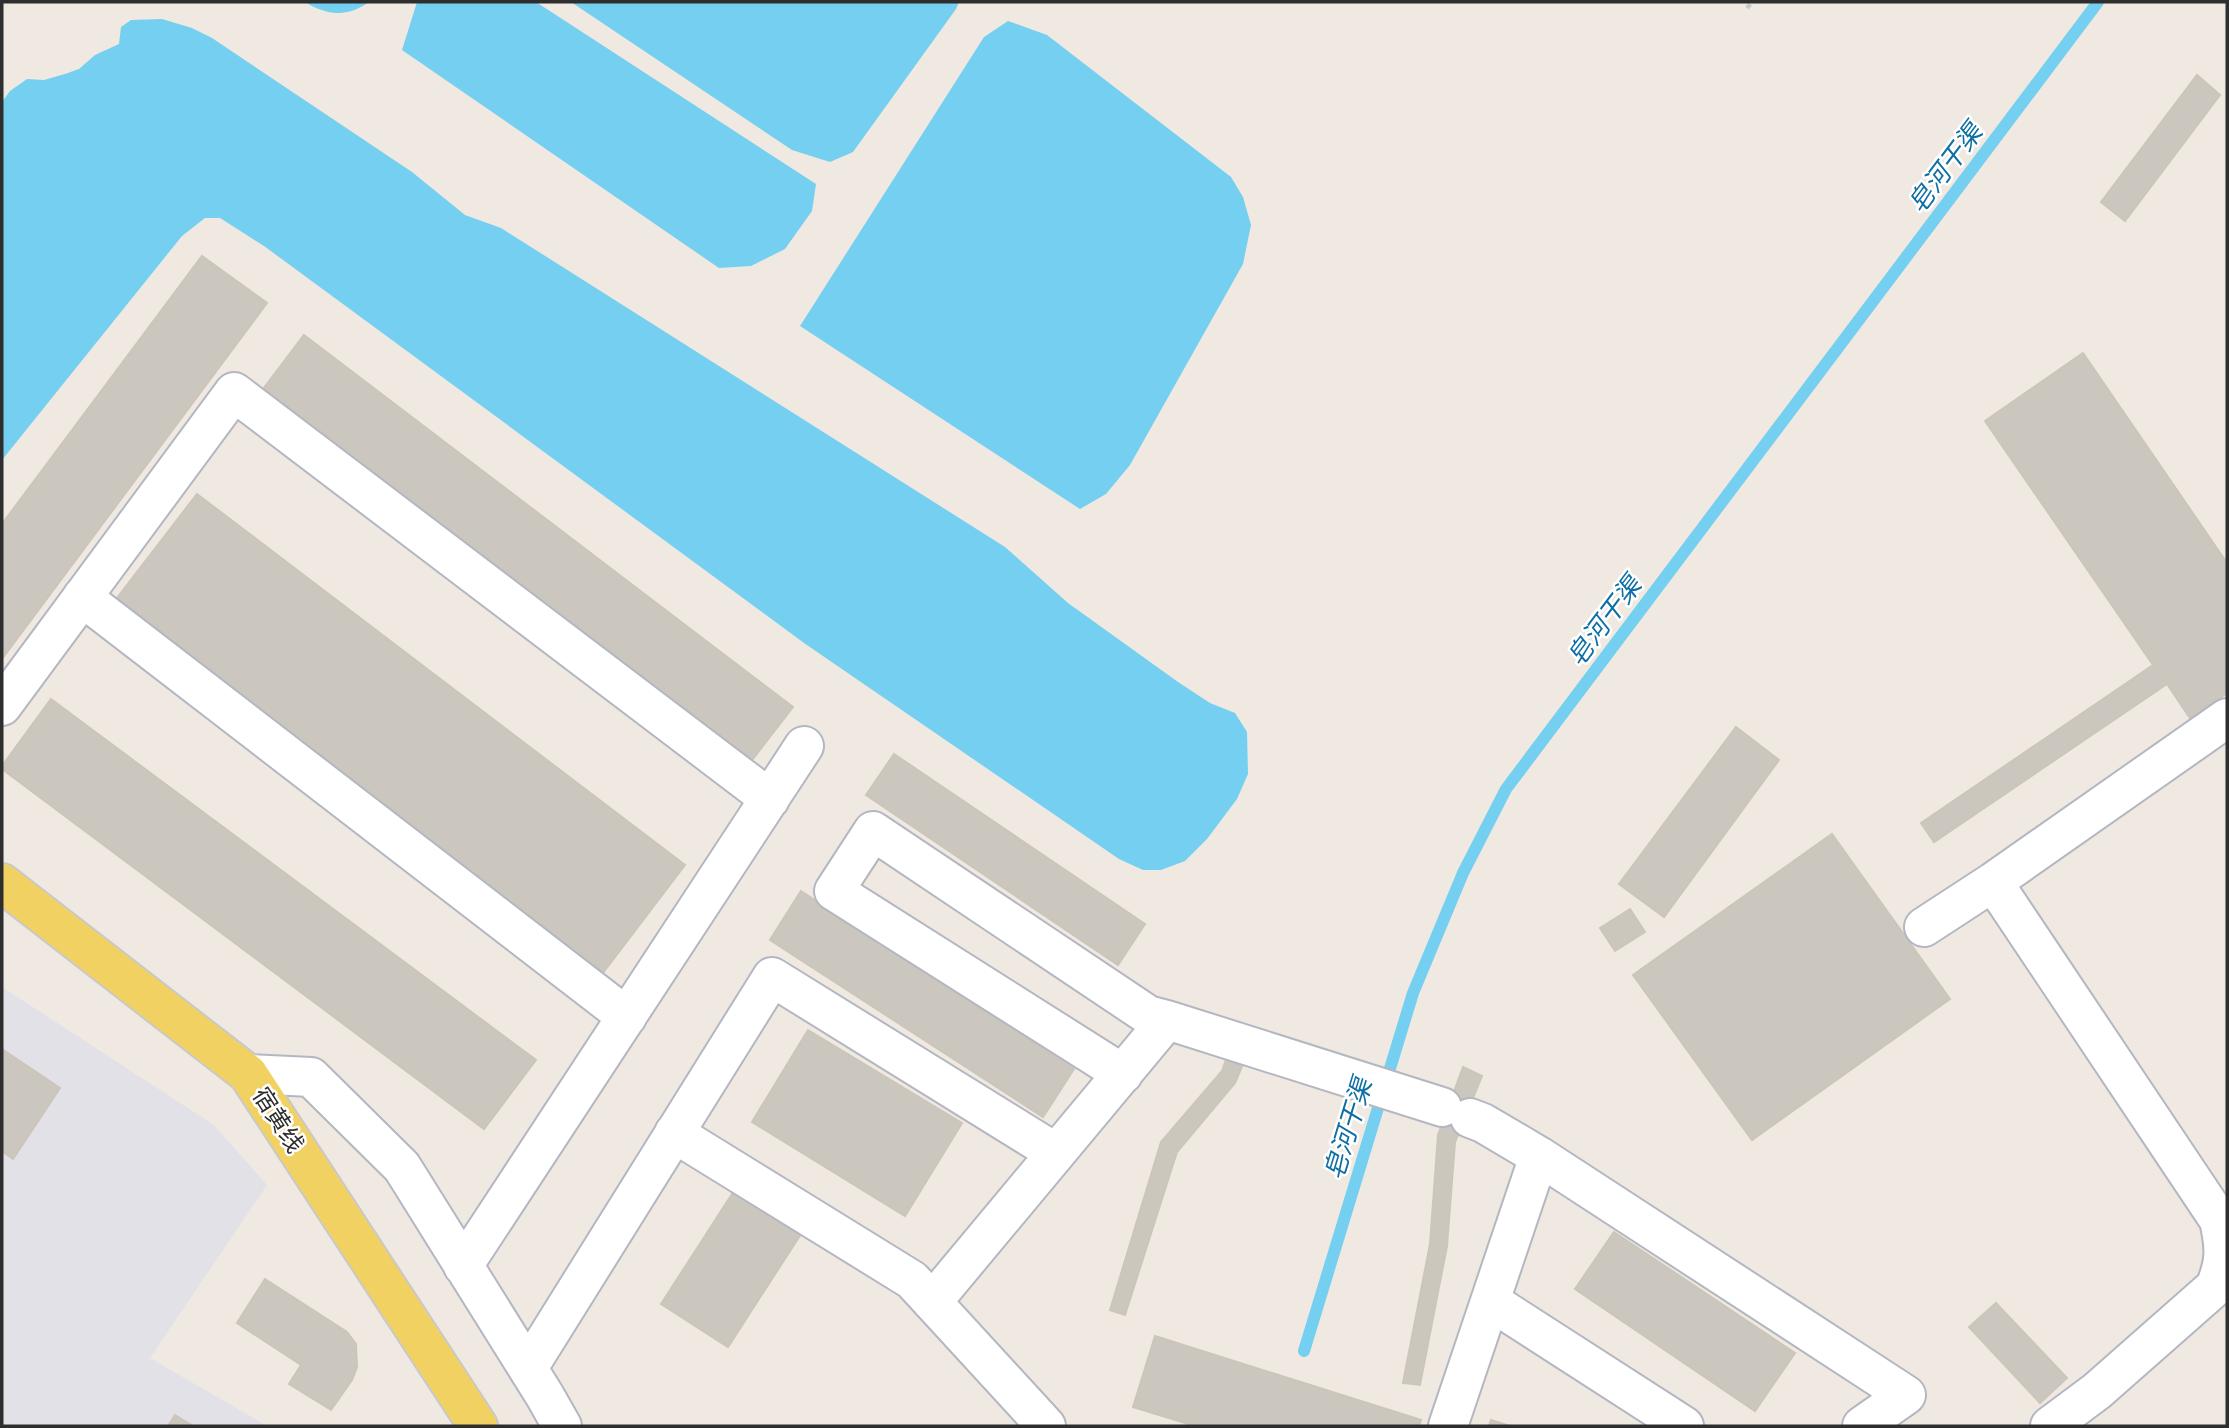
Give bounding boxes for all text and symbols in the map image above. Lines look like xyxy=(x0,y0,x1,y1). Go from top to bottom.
water label: 皂河干渠 xyxy=(1899,112,1992,220)
water label: 皂河干渠 xyxy=(1558,565,1651,673)
water label: 皂河干渠 xyxy=(1316,1070,1381,1184)
street label: 宿黄线 xyxy=(246,1081,312,1158)

